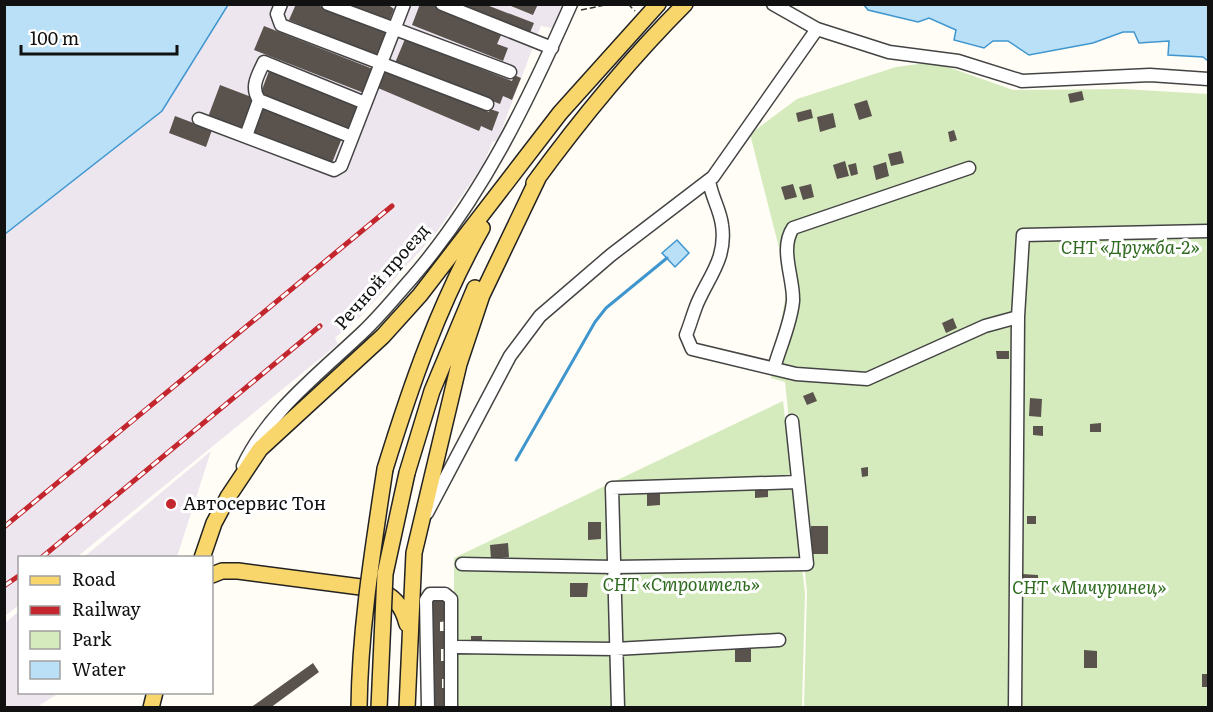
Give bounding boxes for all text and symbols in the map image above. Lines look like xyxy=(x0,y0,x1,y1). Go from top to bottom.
scale bar xyxy=(21,18,177,56)
text: 100 m xyxy=(30,24,79,51)
street label: Речной проезд xyxy=(327,217,435,335)
park label: СНТ «Дружба-2» xyxy=(1061,233,1199,260)
place label: Автосервис Тон xyxy=(183,489,326,516)
marker: Автосервис Тон xyxy=(164,497,178,511)
legend xyxy=(18,556,213,694)
text: Road xyxy=(72,565,116,592)
park label: СНТ «Строитель» xyxy=(602,570,760,597)
park label: СНТ «Мичуринец» xyxy=(1012,573,1166,600)
text: Railway xyxy=(72,595,141,622)
text: Park xyxy=(72,625,113,652)
text: Water xyxy=(72,655,126,682)

